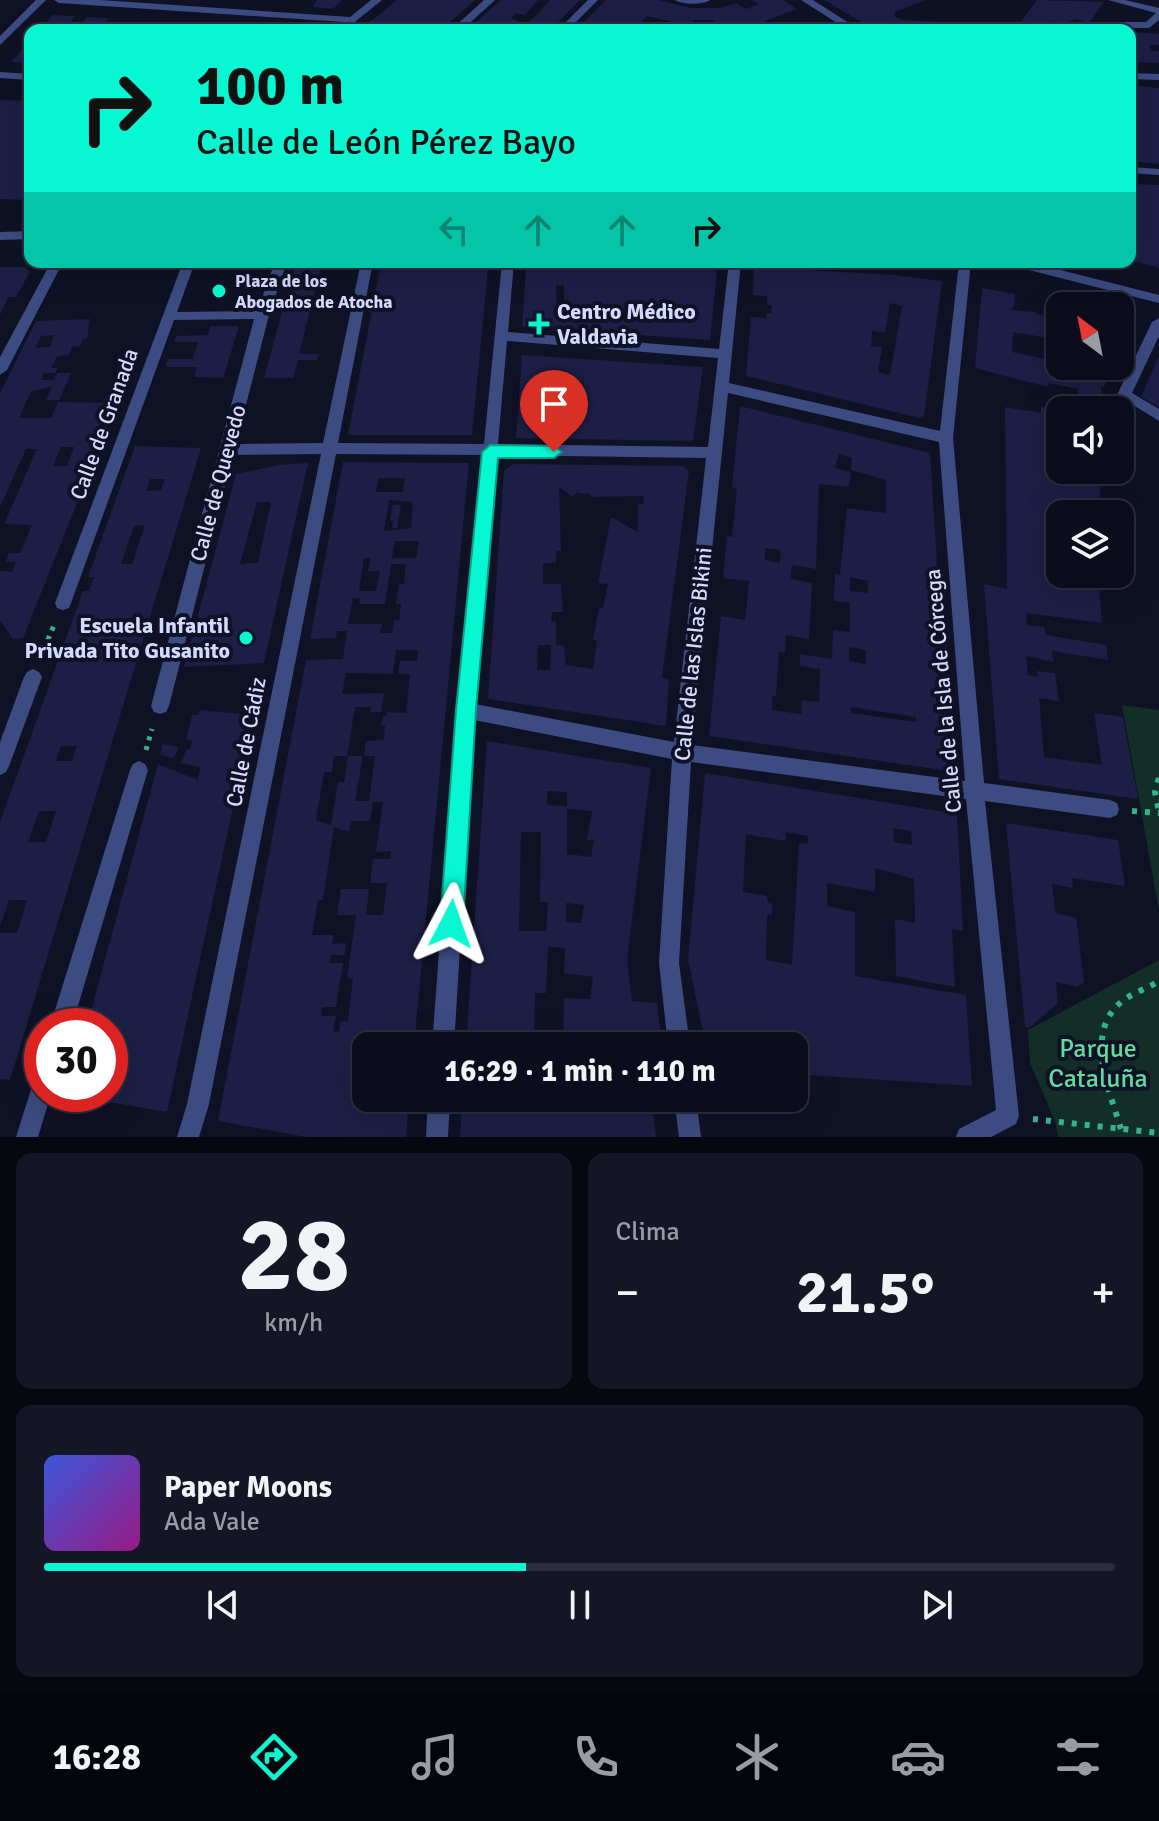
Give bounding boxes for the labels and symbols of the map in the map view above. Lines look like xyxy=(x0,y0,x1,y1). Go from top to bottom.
place label: Plaza de los Abogados de Atocha xyxy=(235,270,393,313)
marker: Plaza de los Abogados de Atocha xyxy=(210,282,228,300)
north arrow xyxy=(1046,292,1134,380)
place label: Centro Médico Valdavia xyxy=(557,298,696,350)
marker: Centro Médico Valdavia xyxy=(528,313,550,335)
street label: Calle de Granada xyxy=(64,345,144,503)
pin xyxy=(520,370,588,452)
street label: Calle de Quevedo xyxy=(184,402,252,564)
street label: Calle de las Islas Bikini xyxy=(668,546,718,762)
street label: Calle de la Isla de Córcega xyxy=(919,568,967,814)
place label: Escuela Infantil Privada Tito Gusanito xyxy=(24,612,230,664)
marker: Escuela Infantil Privada Tito Gusanito xyxy=(237,629,255,647)
street label: Calle de Cádiz xyxy=(220,675,272,809)
position arrow xyxy=(409,882,493,966)
speed limit sign: 30 xyxy=(24,1008,128,1112)
park label: Parque Cataluña xyxy=(1048,1033,1148,1095)

